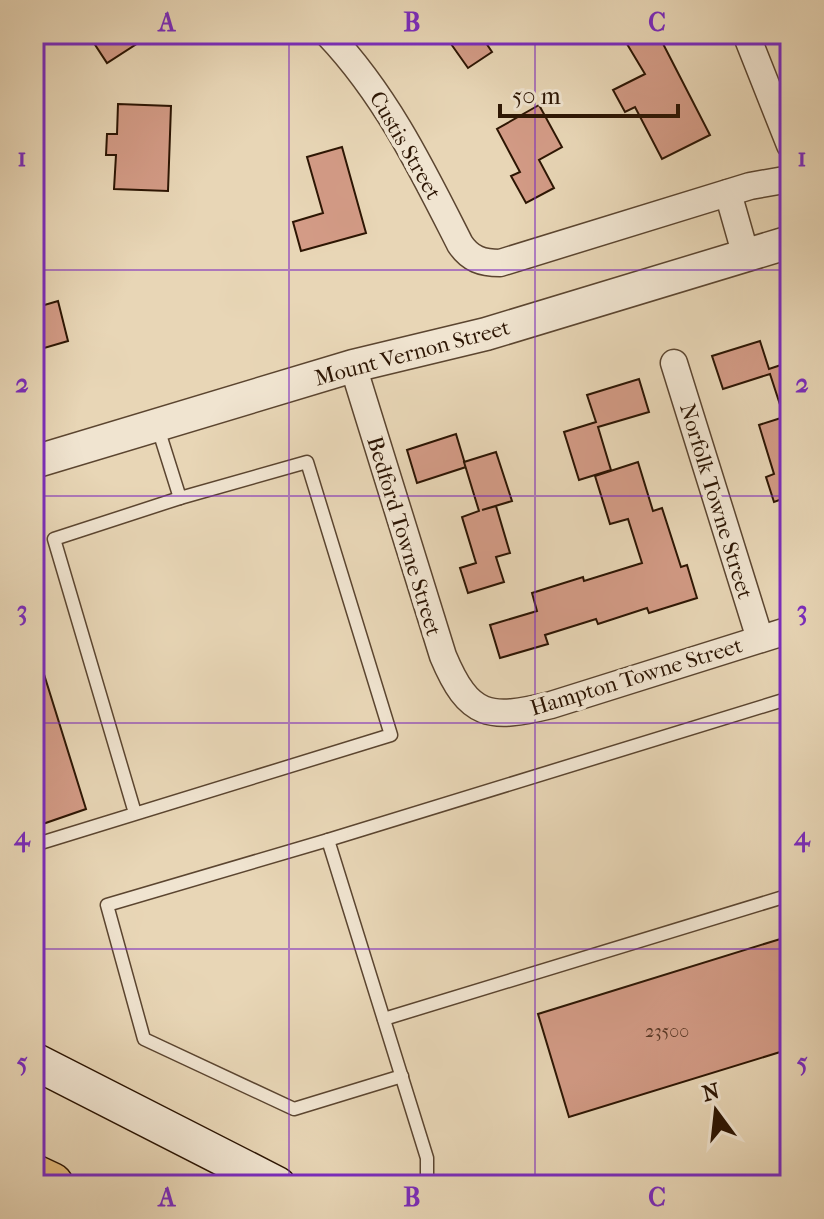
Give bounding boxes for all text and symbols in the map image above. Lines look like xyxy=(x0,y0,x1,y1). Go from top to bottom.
text: A xyxy=(157,7,177,38)
text: B xyxy=(404,7,421,38)
text: C xyxy=(648,7,666,38)
scale bar xyxy=(500,68,678,118)
text: 50 m xyxy=(512,82,561,110)
street label: Custis Street xyxy=(364,87,447,204)
text: 1 xyxy=(17,142,27,173)
text: 1 xyxy=(797,142,807,173)
street label: Mount Vernon Street xyxy=(312,314,513,392)
text: 2 xyxy=(15,368,29,399)
text: 2 xyxy=(795,368,809,399)
street label: Norfolk Towne Street xyxy=(674,400,758,602)
street label: Bedford Towne Street xyxy=(361,433,447,639)
text: 3 xyxy=(17,595,27,626)
text: 3 xyxy=(797,595,807,626)
street label: Hampton Towne Street xyxy=(527,632,746,722)
text: 4 xyxy=(13,821,31,853)
text: 4 xyxy=(793,821,811,853)
house number: 23500 xyxy=(645,1021,689,1042)
text: 5 xyxy=(16,1047,28,1078)
text: 5 xyxy=(796,1047,808,1078)
north arrow xyxy=(676,1071,756,1151)
text: N xyxy=(700,1078,723,1107)
text: A xyxy=(157,1182,177,1213)
text: B xyxy=(404,1182,421,1213)
text: C xyxy=(648,1182,666,1213)

